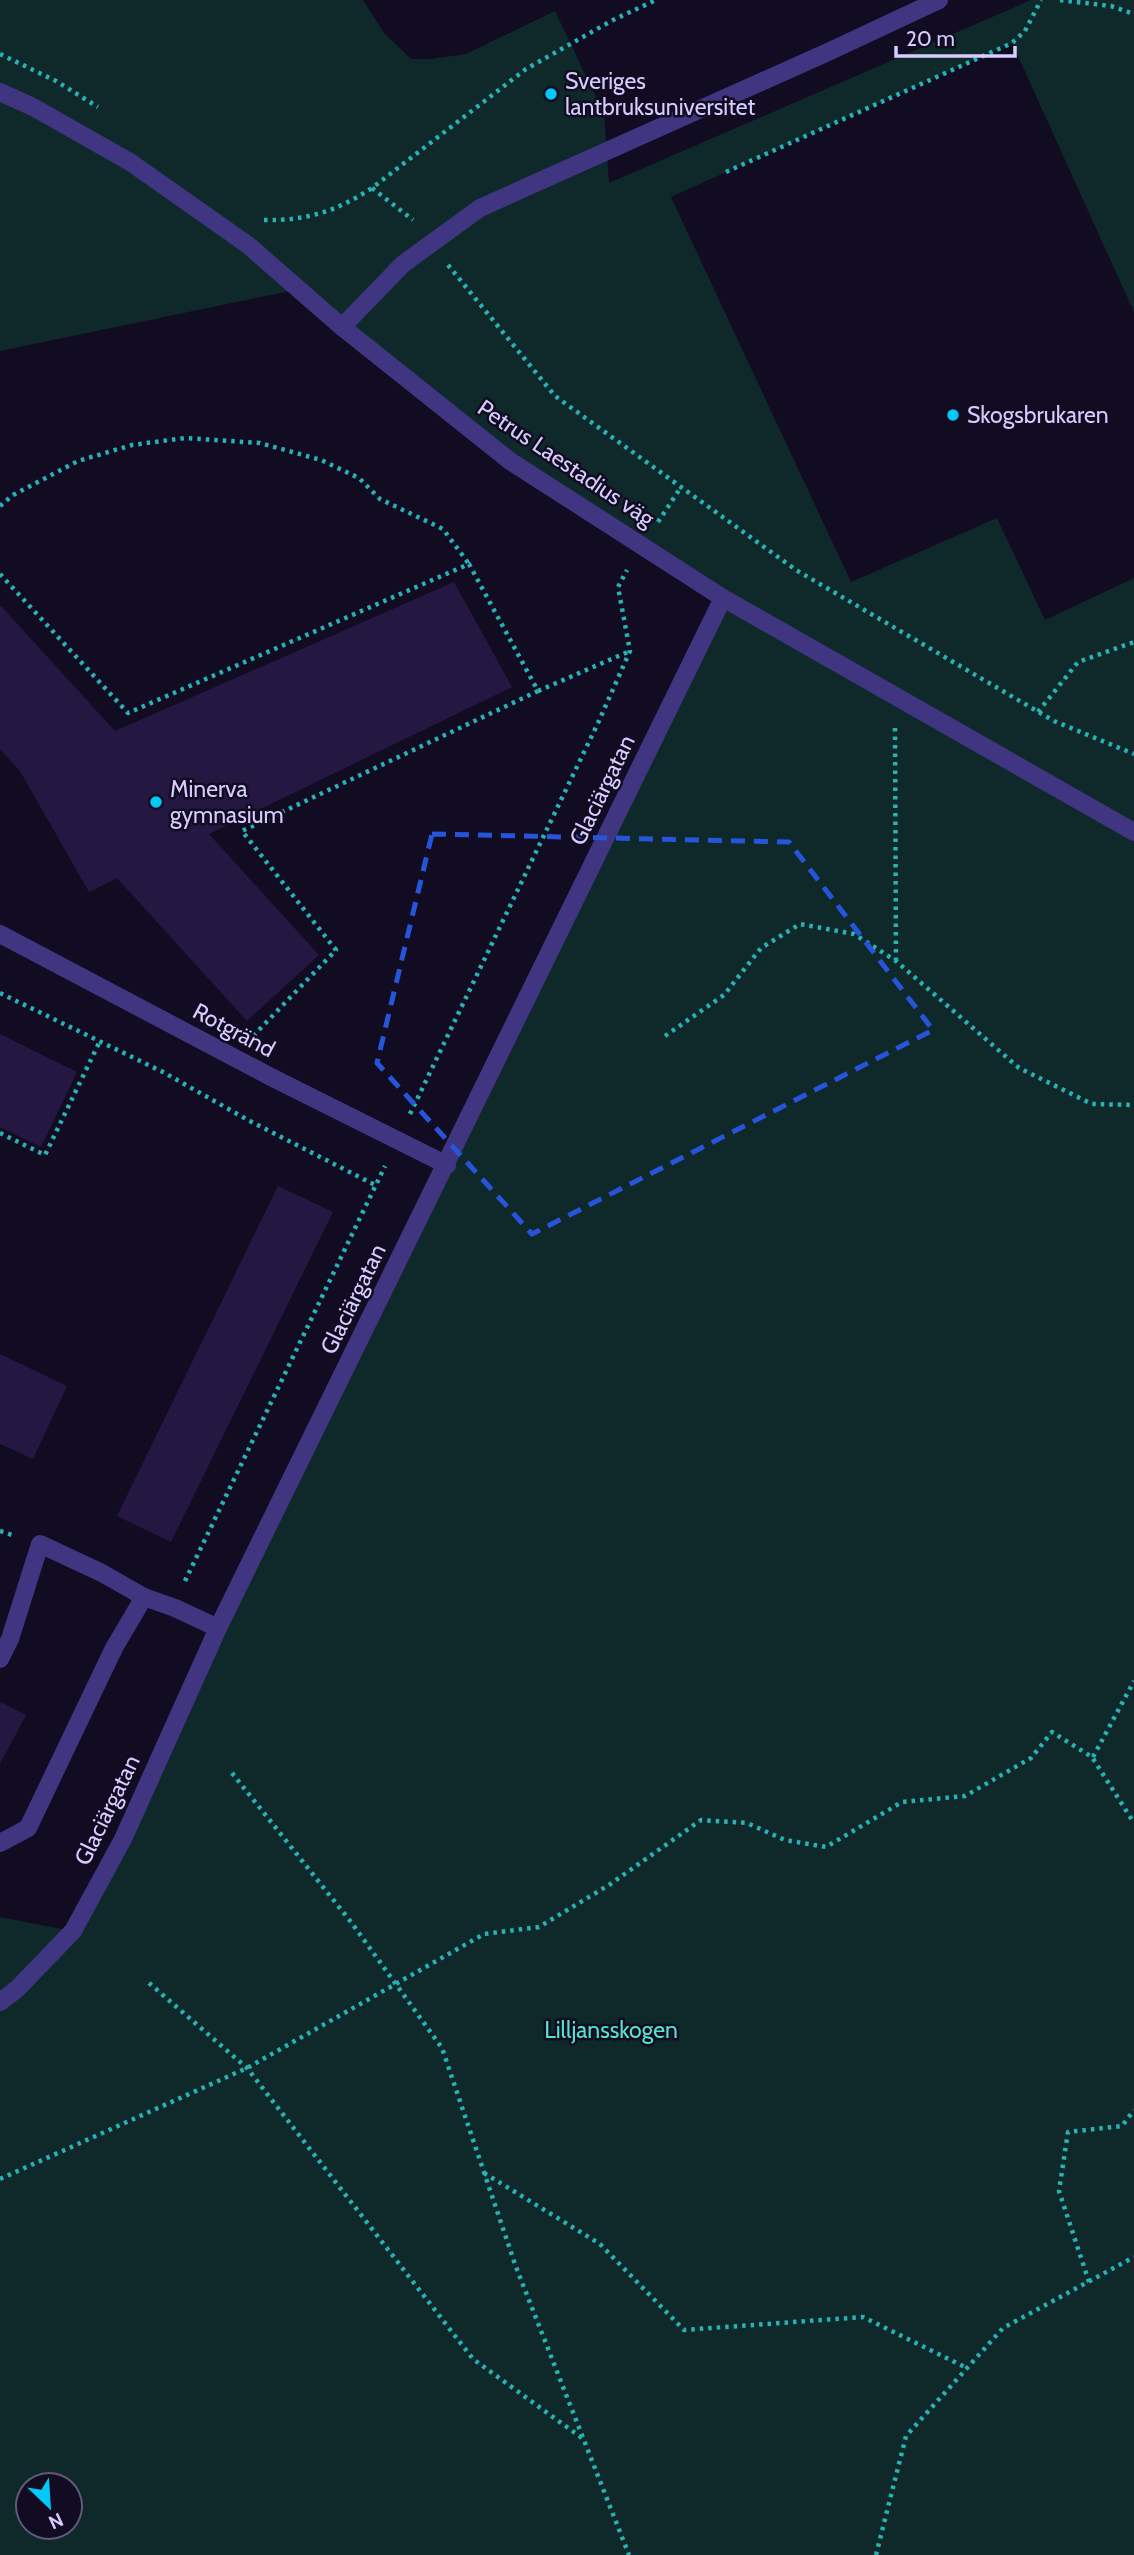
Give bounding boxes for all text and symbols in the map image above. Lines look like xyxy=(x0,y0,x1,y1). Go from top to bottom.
scale bar xyxy=(896,14,1015,58)
text: 20 m xyxy=(906,26,955,51)
place label: Sveriges lantbruksuniversitet xyxy=(565,67,756,121)
marker: Sveriges lantbruksuniversitet xyxy=(543,86,559,102)
street label: Petrus Laestadius väg xyxy=(472,393,660,533)
place label: Skogsbrukaren xyxy=(967,401,1109,429)
marker: Skogsbrukaren xyxy=(945,407,961,423)
street label: Glaciärgatan xyxy=(563,730,641,850)
place label: Minerva gymnasium xyxy=(170,775,284,829)
marker: Minerva gymnasium xyxy=(148,794,164,810)
street label: Rotgränd xyxy=(188,997,280,1063)
street label: Glaciärgatan xyxy=(314,1239,392,1359)
street label: Glaciärgatan xyxy=(68,1750,146,1870)
park label: Lilljansskogen xyxy=(544,2016,678,2044)
north arrow xyxy=(14,2471,84,2541)
text: N xyxy=(45,2508,67,2534)

